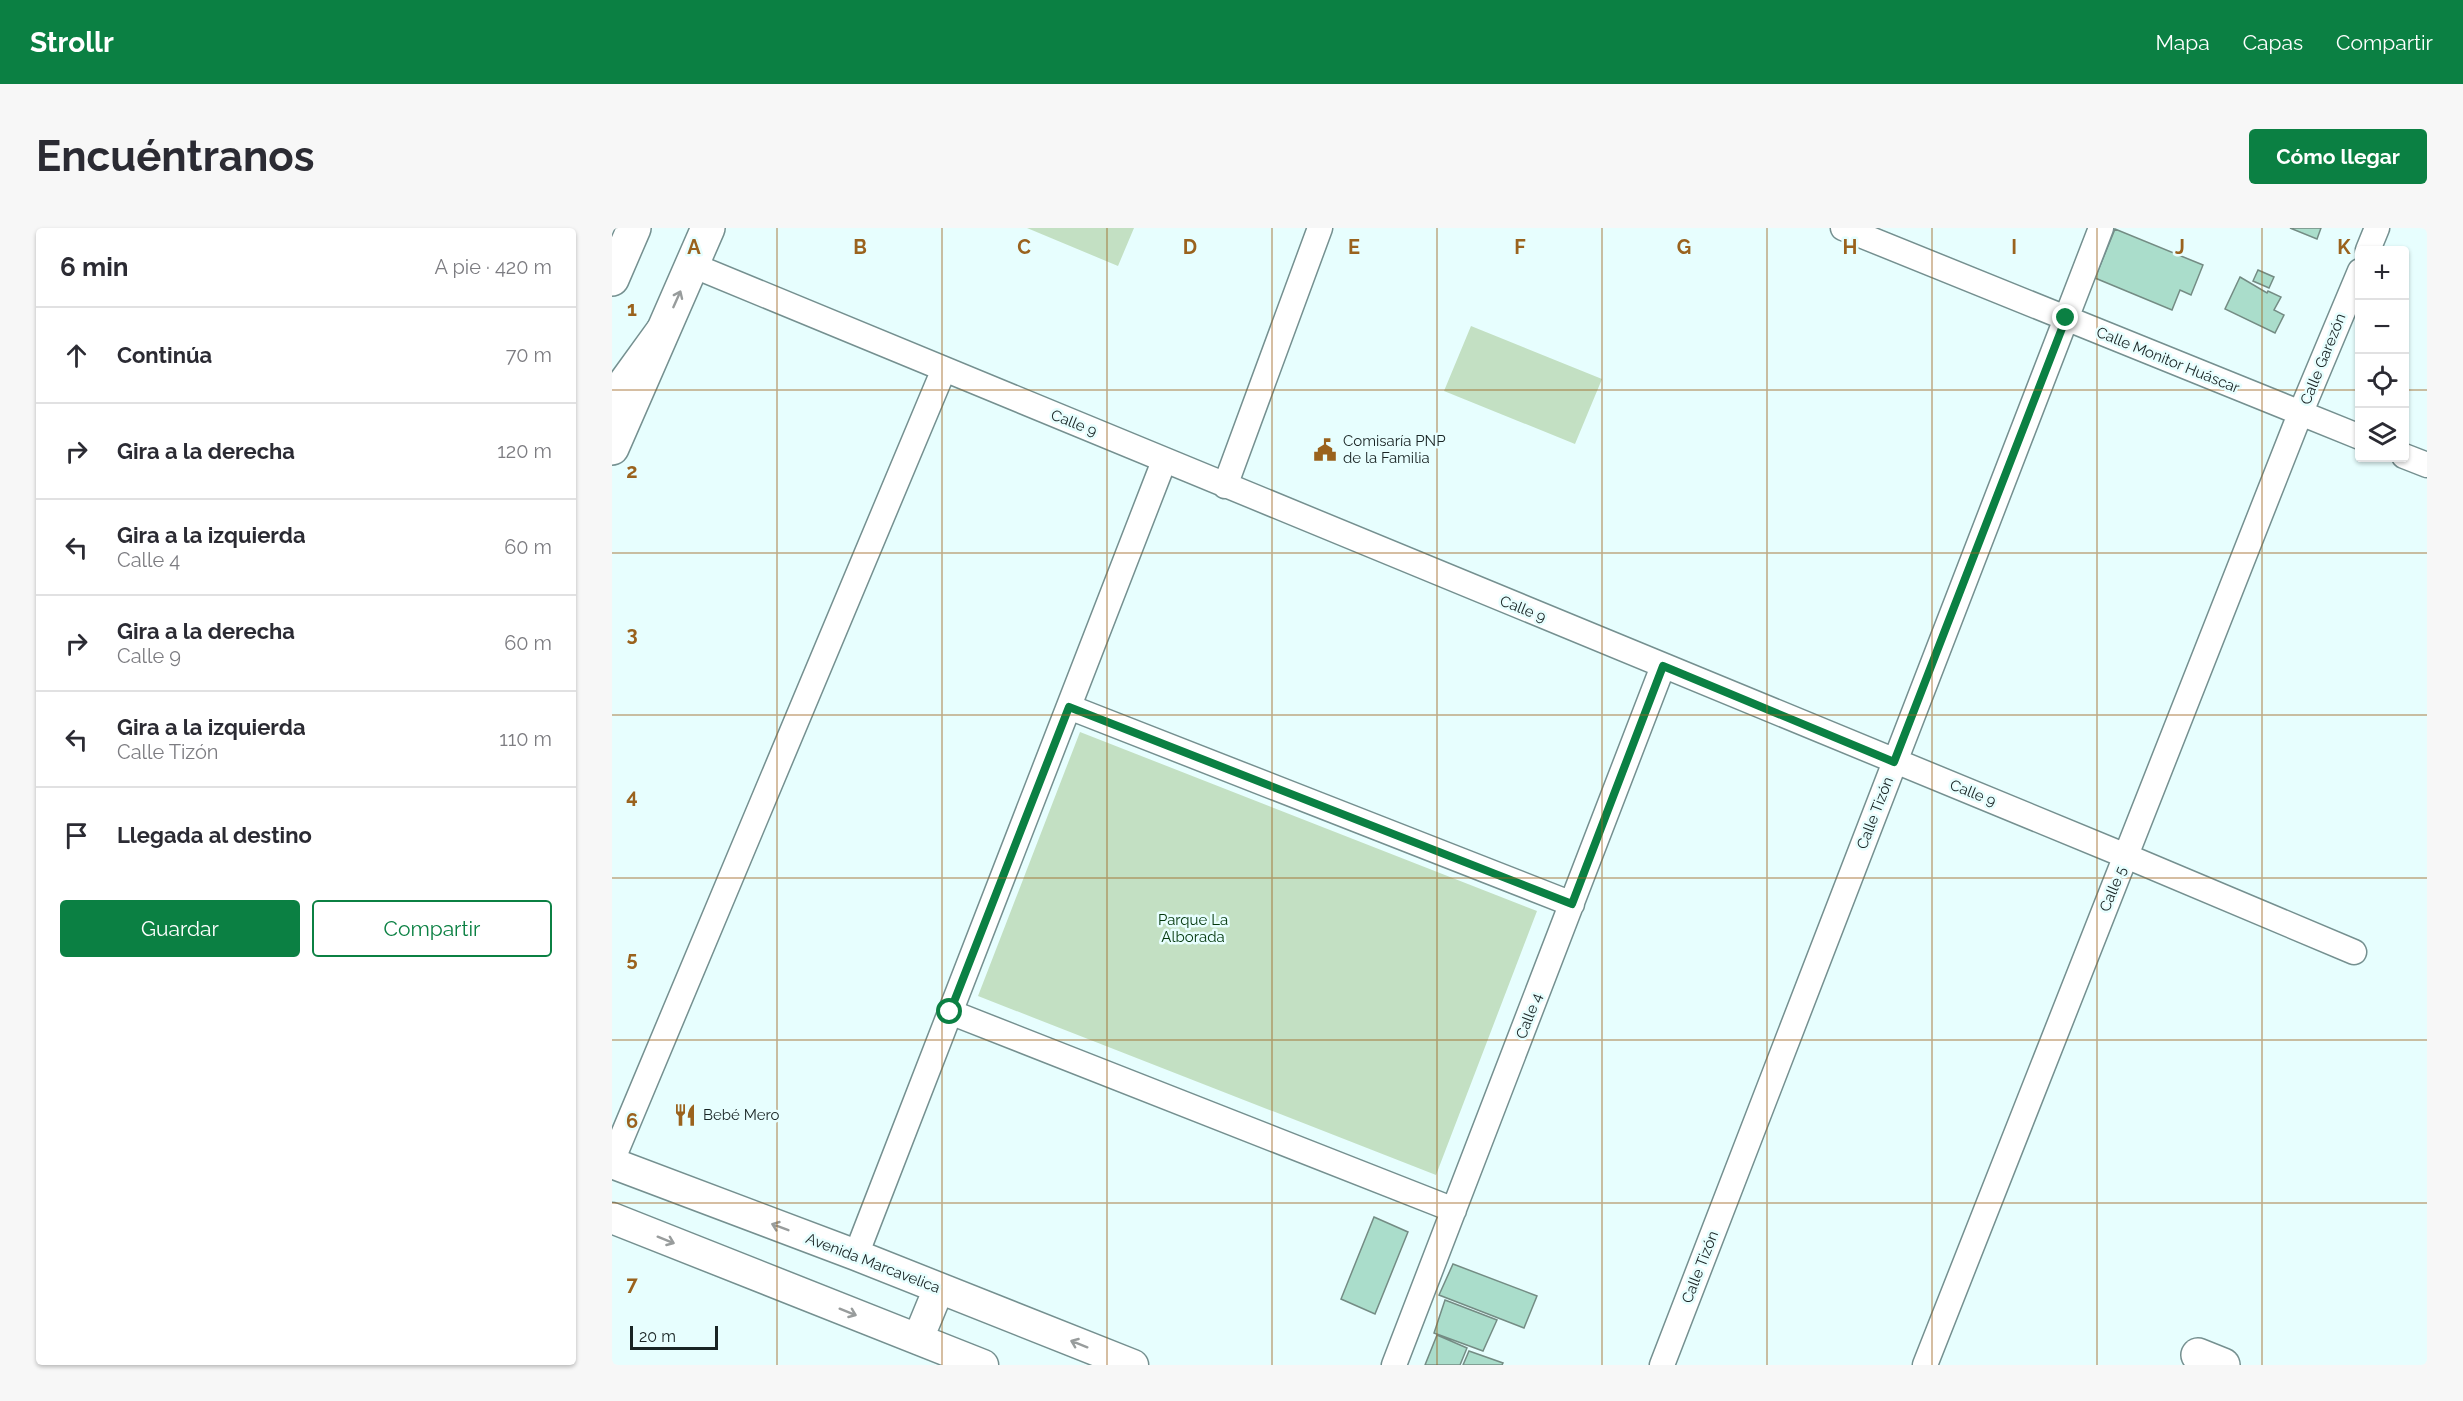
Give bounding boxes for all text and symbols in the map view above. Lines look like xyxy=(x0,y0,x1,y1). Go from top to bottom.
text: Strollr xyxy=(30,26,114,59)
text: Mapa xyxy=(2155,30,2210,55)
text: Capas xyxy=(2243,30,2303,55)
text: Compartir xyxy=(2336,30,2433,55)
button: Cómo llegar xyxy=(2249,129,2427,184)
text: Encuéntranos xyxy=(36,132,315,181)
text: A xyxy=(687,235,701,259)
text: B xyxy=(853,235,867,259)
text: C xyxy=(1017,235,1031,259)
text: D xyxy=(1183,235,1197,259)
text: E xyxy=(1348,235,1360,259)
text: F xyxy=(1514,235,1526,259)
text: G xyxy=(1677,235,1691,259)
text: H xyxy=(1843,235,1857,259)
text: I xyxy=(2011,235,2017,259)
text: J xyxy=(2175,235,2185,259)
text: K xyxy=(2337,235,2351,259)
map controls xyxy=(2355,246,2409,462)
button: + xyxy=(2355,246,2409,300)
text: 6 min xyxy=(60,252,129,282)
text: A pie · 420 m xyxy=(435,255,552,279)
one-way arrow xyxy=(672,290,683,308)
text: 1 xyxy=(627,297,637,321)
button: − xyxy=(2355,300,2409,354)
route end xyxy=(2052,304,2078,330)
street label: Calle Garezón xyxy=(2297,311,2349,407)
street label: Calle Monitor Huáscar xyxy=(2094,323,2243,397)
icon: ahead xyxy=(60,339,93,372)
text: Continúa xyxy=(117,342,212,368)
text: 70 m xyxy=(506,343,552,367)
button: locate xyxy=(2355,354,2409,408)
street label: Calle 9 xyxy=(1048,406,1100,440)
button: layers xyxy=(2355,408,2409,462)
place label: Comisaría PNP de la Familia xyxy=(1343,432,1445,467)
icon: right xyxy=(60,435,93,468)
public building icon: Comisaría PNP de la Familia xyxy=(1312,437,1338,463)
text: Gira a la derecha xyxy=(117,438,295,464)
text: 120 m xyxy=(497,439,552,463)
text: 2 xyxy=(626,459,638,483)
text: Gira a la izquierda xyxy=(117,522,306,548)
icon: left xyxy=(60,531,93,564)
text: 60 m xyxy=(504,535,552,559)
text: Calle 4 xyxy=(117,548,180,572)
street label: Calle 9 xyxy=(1497,592,1549,626)
text: Gira a la derecha xyxy=(117,618,295,644)
text: 3 xyxy=(626,622,638,646)
icon: right xyxy=(60,627,93,660)
text: 60 m xyxy=(504,631,552,655)
text: Calle 9 xyxy=(117,644,181,668)
text: Gira a la izquierda xyxy=(117,714,306,740)
icon: left xyxy=(60,723,93,756)
text: 110 m xyxy=(499,727,552,751)
text: Calle Tizón xyxy=(117,740,219,764)
street label: Calle Tizón xyxy=(1853,774,1897,852)
street label: Calle 9 xyxy=(1947,776,1999,810)
text: 4 xyxy=(626,784,638,808)
icon: arrive xyxy=(60,819,93,852)
text: Llegada al destino xyxy=(117,822,312,848)
street label: Calle 5 xyxy=(2096,864,2130,914)
button: Guardar xyxy=(60,900,300,957)
button: Compartir xyxy=(312,900,552,957)
park label: Parque La Alborada xyxy=(1158,911,1228,946)
text: 5 xyxy=(626,947,638,971)
street label: Calle 4 xyxy=(1512,991,1546,1041)
route start xyxy=(936,998,962,1024)
restaurant icon: Bebé Mero xyxy=(672,1102,698,1128)
place label: Bebé Mero xyxy=(703,1106,780,1124)
text: 6 xyxy=(626,1109,638,1133)
one-way arrow xyxy=(771,1220,789,1231)
street label: Calle Tizón xyxy=(1678,1228,1722,1306)
street label: Avenida Marcavelica xyxy=(803,1229,943,1297)
one-way arrow xyxy=(657,1235,675,1246)
text: 7 xyxy=(626,1272,638,1296)
one-way arrow xyxy=(838,1307,856,1318)
scale bar xyxy=(630,1323,718,1350)
text: 20 m xyxy=(639,1327,676,1346)
one-way arrow xyxy=(1070,1337,1088,1348)

